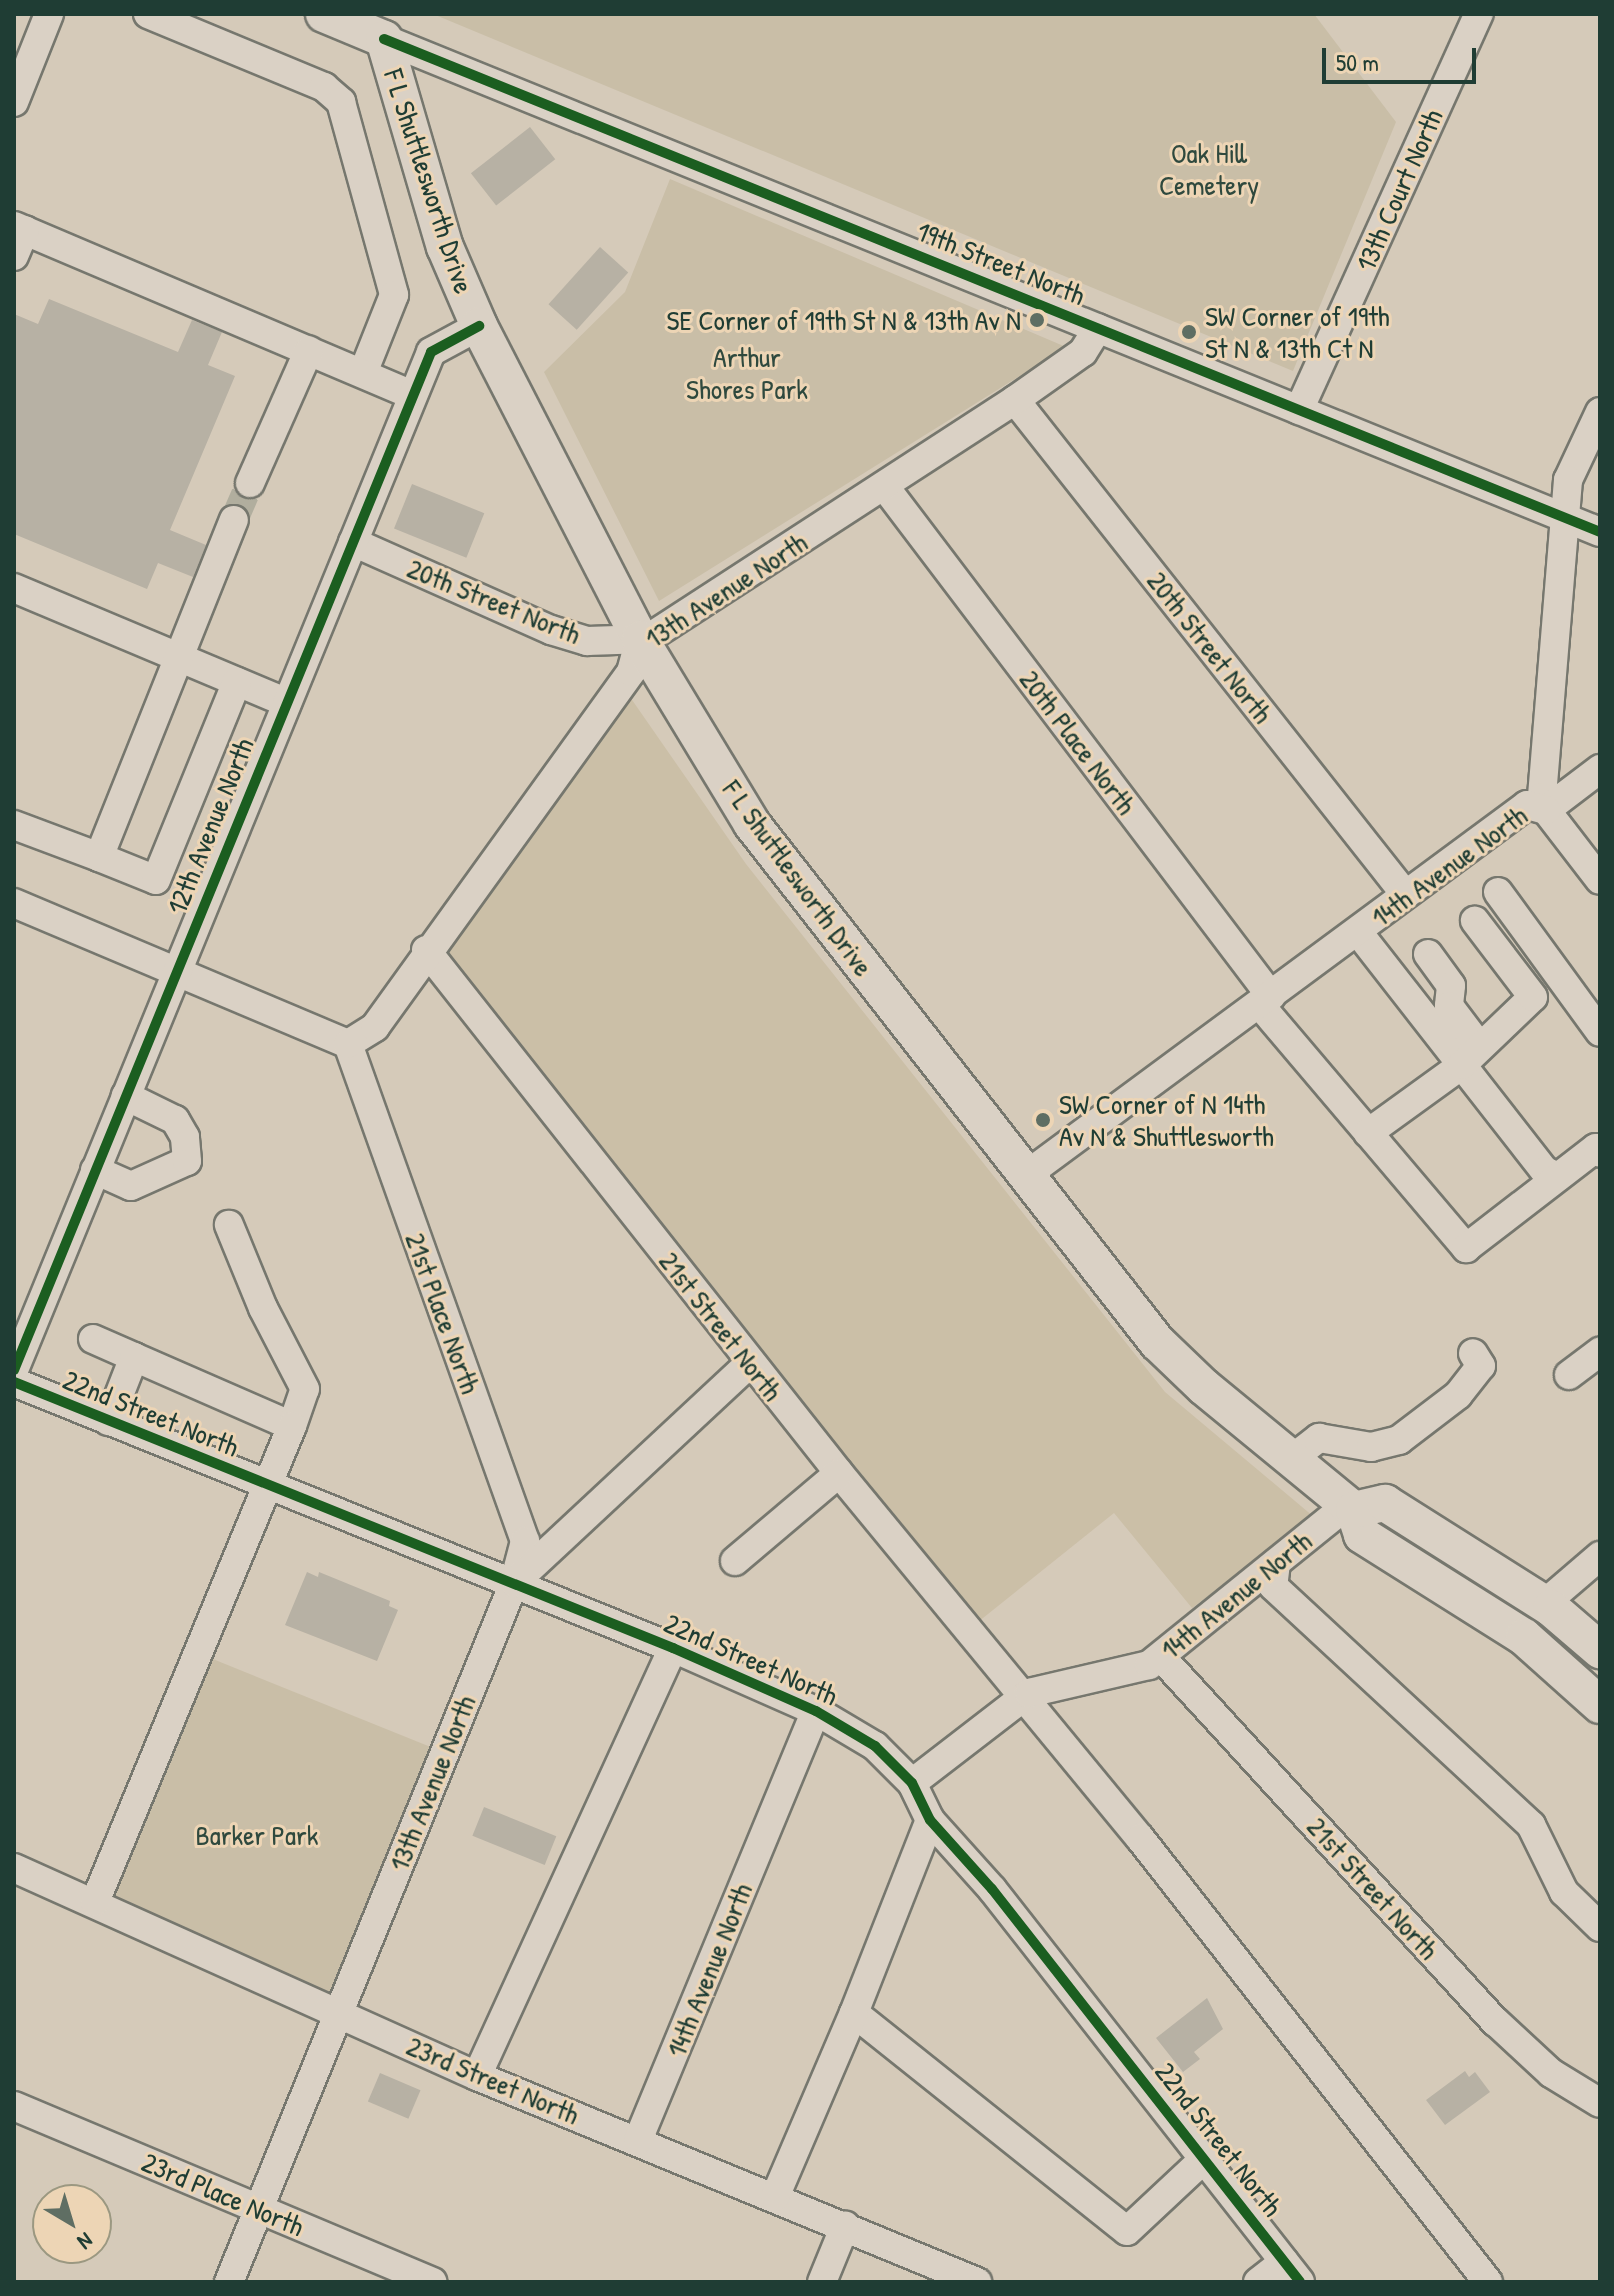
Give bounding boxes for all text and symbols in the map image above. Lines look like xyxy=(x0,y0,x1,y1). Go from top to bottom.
scale bar xyxy=(1326,32,1480,82)
text: 50 m xyxy=(1336,46,1379,78)
street label: F L Shuttlesworth Drive xyxy=(377,65,481,297)
street label: 13th Court North xyxy=(1348,104,1450,276)
park label: Oak Hill Cemetery xyxy=(1159,136,1259,202)
street label: 19th Street North xyxy=(912,214,1090,312)
place label: SW Corner of 19th St N & 13th Ct N xyxy=(1205,299,1390,365)
place label: SE Corner of 19th St N & 13th Av N xyxy=(667,303,1021,337)
marker: SE Corner of 19th St N & 13th Av N xyxy=(1028,311,1046,329)
marker: SW Corner of 19th St N & 13th Ct N xyxy=(1180,323,1198,341)
park label: Arthur Shores Park xyxy=(686,340,808,406)
street label: 13th Avenue North xyxy=(639,525,813,655)
street label: 20th Street North xyxy=(403,551,585,651)
street label: 20th Street North xyxy=(1140,564,1280,730)
street label: 20th Place North xyxy=(1013,663,1143,821)
street label: 12th Avenue North xyxy=(159,733,261,919)
street label: F L Shuttlesworth Drive xyxy=(716,774,880,982)
street label: 14th Avenue North xyxy=(1365,798,1533,934)
place label: SW Corner of N 14th Av N & Shuttlesworth xyxy=(1059,1087,1274,1153)
marker: SW Corner of N 14th Av N & Shuttlesworth xyxy=(1034,1111,1052,1129)
street label: 21st Place North xyxy=(398,1228,488,1398)
street label: 21st Street North xyxy=(652,1245,790,1407)
street label: 22nd Street North xyxy=(58,1363,244,1463)
street label: 14th Avenue North xyxy=(1154,1524,1318,1666)
street label: 22nd Street North xyxy=(659,1606,843,1712)
street label: 13th Avenue North xyxy=(382,1690,482,1876)
street label: 21st Street North xyxy=(1300,1810,1446,1966)
park label: Barker Park xyxy=(196,1818,318,1852)
street label: 14th Avenue North xyxy=(659,1878,759,2062)
street label: 23rd Street North xyxy=(402,2029,584,2131)
street label: 22nd Street North xyxy=(1148,2055,1290,2223)
street label: 23rd Place North xyxy=(137,2145,309,2243)
north arrow xyxy=(32,2184,112,2264)
text: N xyxy=(72,2226,99,2257)

